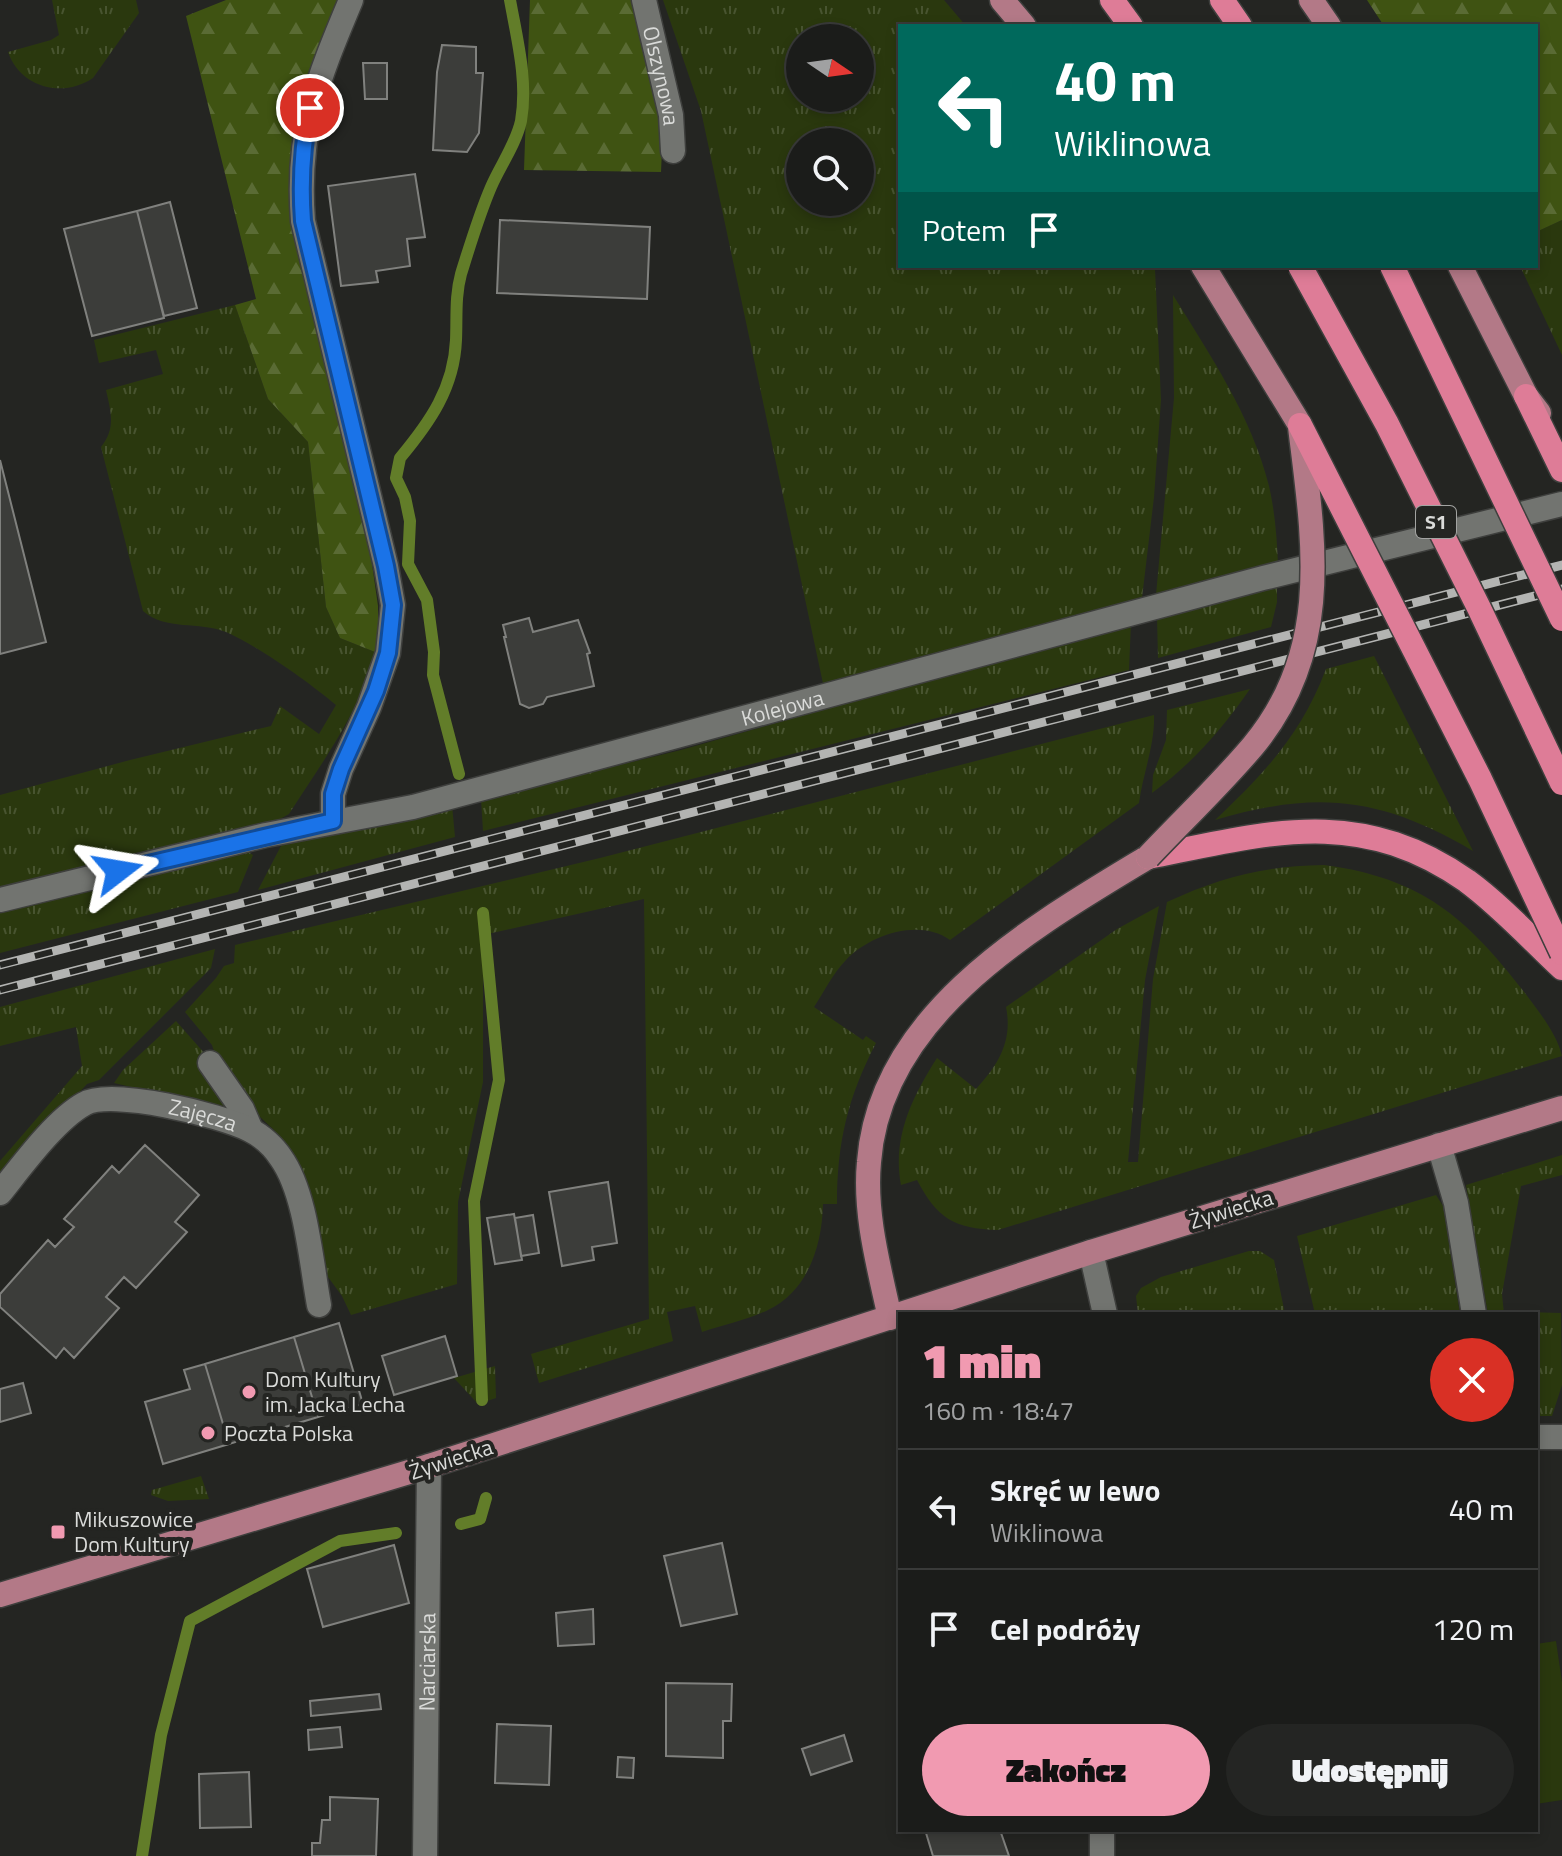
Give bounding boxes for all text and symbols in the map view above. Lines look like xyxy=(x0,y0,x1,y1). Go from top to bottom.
street label: Olszynowa xyxy=(634,23,689,127)
north arrow xyxy=(786,24,874,112)
map controls xyxy=(786,24,874,216)
text: 40 m xyxy=(1054,38,1176,123)
icon: left xyxy=(922,56,1026,160)
pin xyxy=(276,74,344,142)
icon: arrive xyxy=(288,86,332,130)
text: Wiklinowa xyxy=(1054,115,1211,170)
button: search xyxy=(786,128,874,216)
text: Potem xyxy=(922,207,1006,253)
icon: arrive xyxy=(1022,208,1066,252)
road number: S1 xyxy=(1416,506,1456,538)
street label: Kolejowa xyxy=(737,680,827,735)
position arrow xyxy=(76,829,160,913)
street label: Zajęcza xyxy=(166,1089,242,1140)
street label: Żywiecka xyxy=(1185,1180,1277,1238)
text: 1 min xyxy=(922,1324,1041,1397)
button: close xyxy=(1430,1338,1514,1422)
place label: Dom Kultury im. Jacka Lecha xyxy=(265,1362,405,1421)
marker: Dom Kultury im. Jacka Lecha xyxy=(240,1383,258,1401)
text: 160 m · 18:47 xyxy=(922,1391,1074,1430)
place label: Poczta Polska xyxy=(224,1416,353,1450)
marker: Poczta Polska xyxy=(199,1424,217,1442)
street label: Żywiecka xyxy=(405,1430,497,1488)
text: Skręć w lewo xyxy=(990,1467,1161,1513)
text: 40 m xyxy=(1449,1486,1514,1532)
icon: left xyxy=(922,1487,966,1531)
place label: Mikuszowice Dom Kultury xyxy=(74,1502,193,1561)
text: Wiklinowa xyxy=(990,1513,1103,1552)
marker: Mikuszowice Dom Kultury xyxy=(49,1523,67,1541)
text: Cel podróży xyxy=(990,1606,1141,1652)
text: 120 m xyxy=(1432,1606,1514,1652)
icon: arrive xyxy=(922,1607,966,1651)
street label: Narciarska xyxy=(409,1613,444,1711)
button: Zakończ xyxy=(922,1724,1210,1816)
button: Udostępnij xyxy=(1226,1724,1514,1816)

